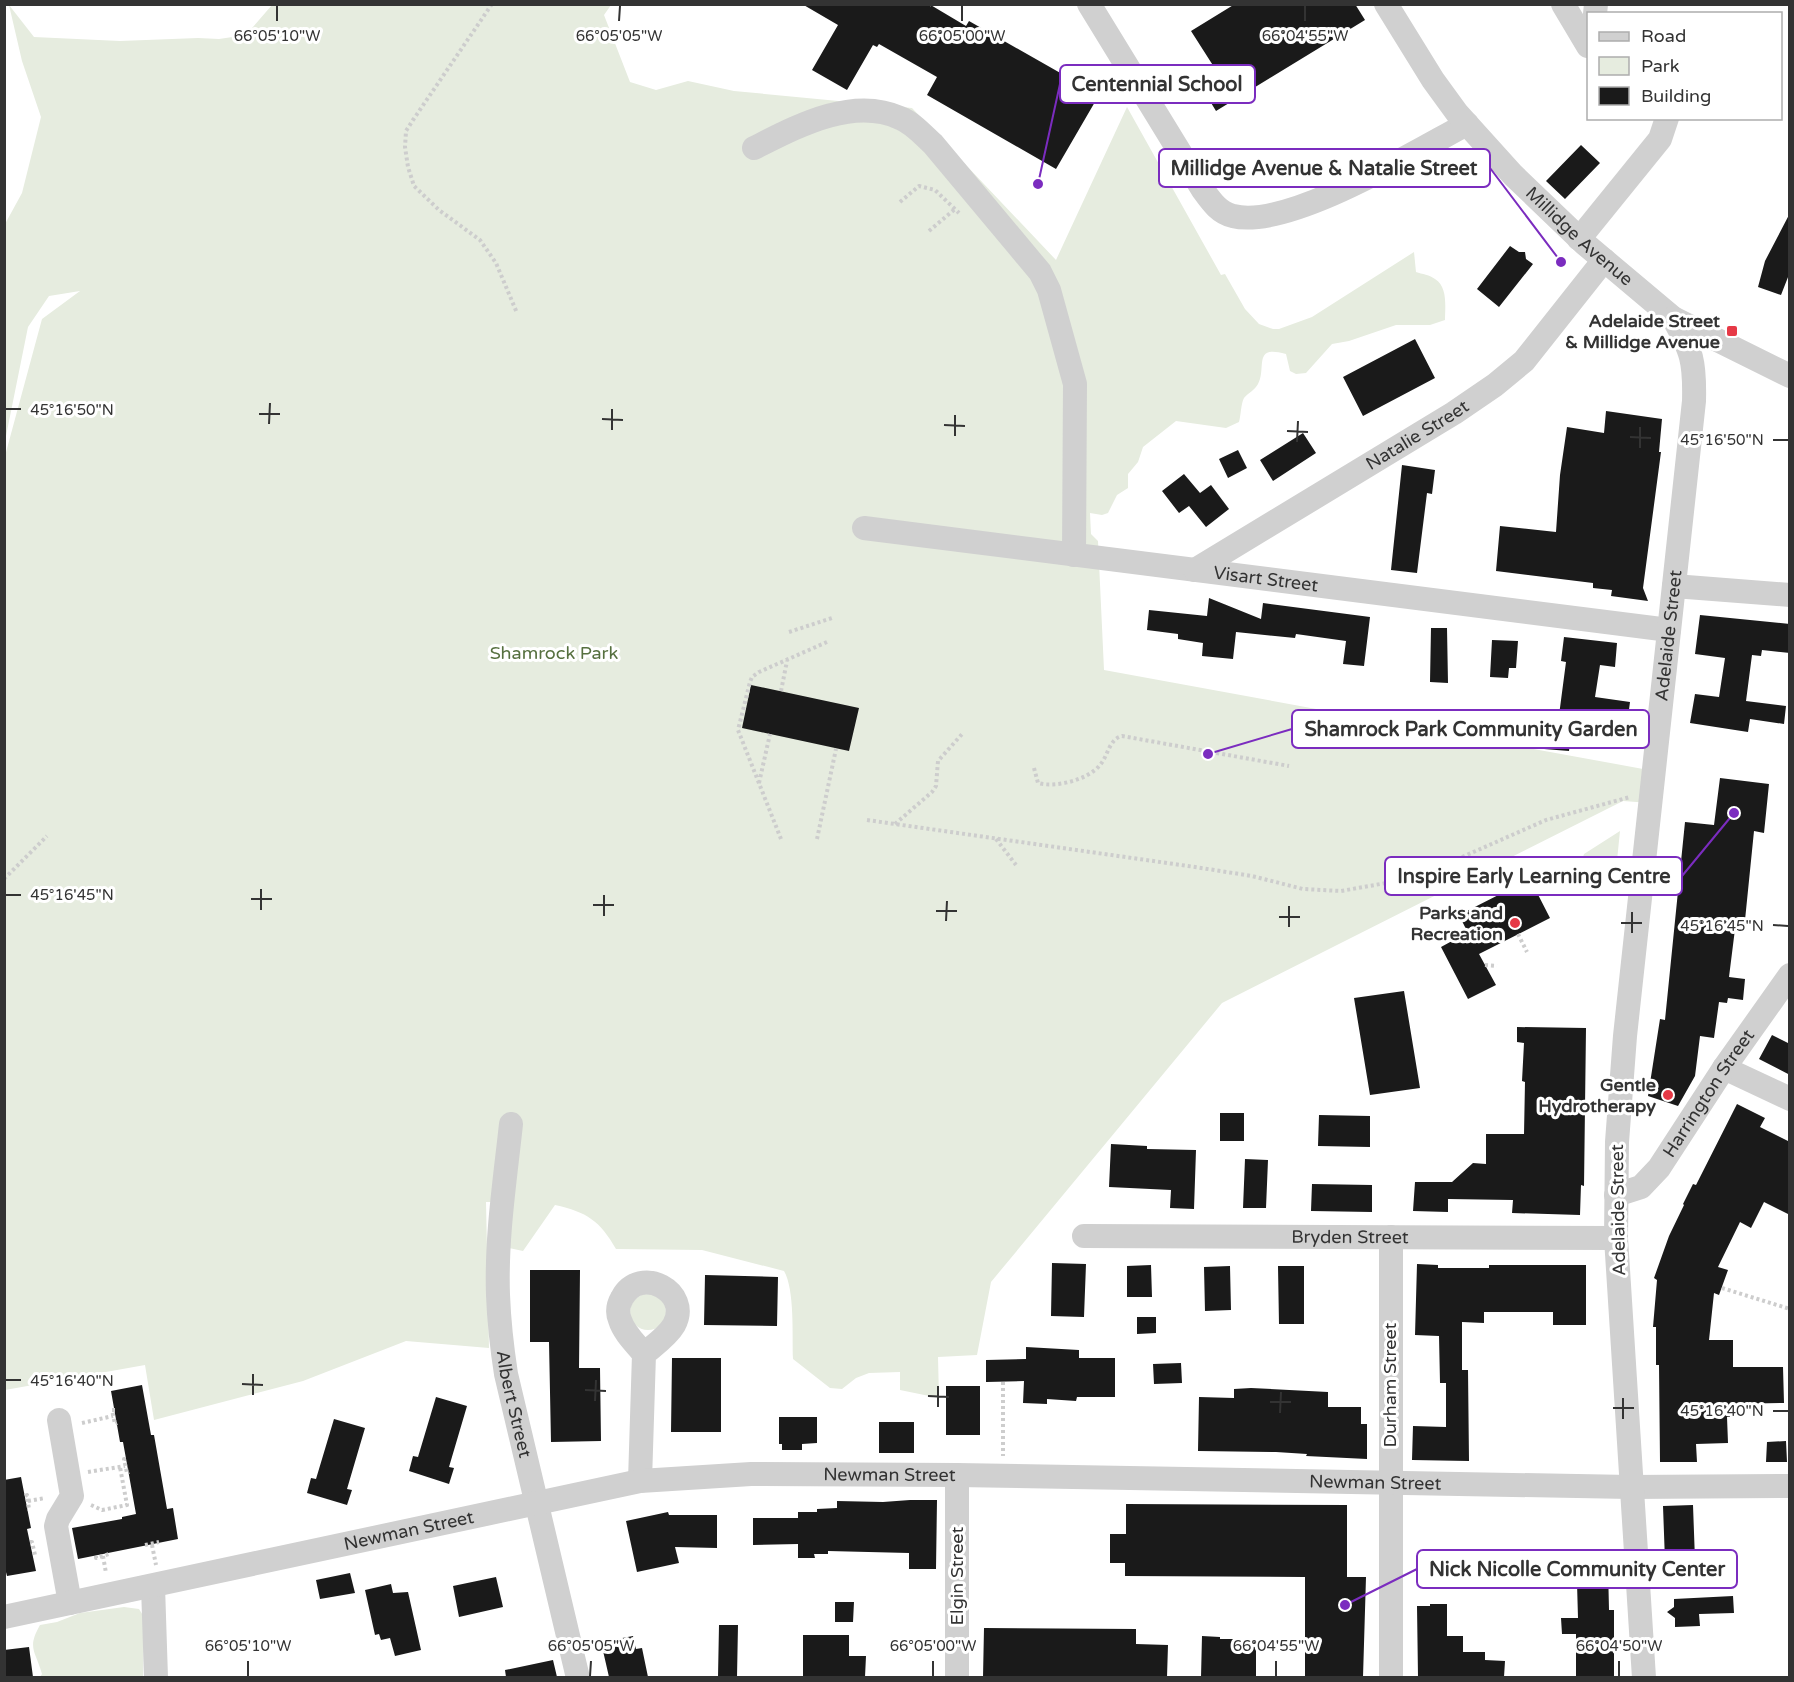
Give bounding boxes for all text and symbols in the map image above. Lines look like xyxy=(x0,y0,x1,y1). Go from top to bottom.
legend xyxy=(1587,12,1782,120)
text: Road xyxy=(1641,25,1686,47)
text: 66°05'10"W xyxy=(234,27,320,45)
text: 66°05'05"W xyxy=(576,27,662,45)
text: 66°05'00"W xyxy=(919,27,1005,45)
text: 66°04'55"W xyxy=(1262,27,1348,45)
text: Park xyxy=(1641,55,1680,77)
callout: Centennial School xyxy=(1060,65,1255,103)
text: Centennial School xyxy=(1072,73,1242,97)
text: Building xyxy=(1641,85,1711,107)
callout: Millidge Avenue & Natalie Street xyxy=(1159,149,1490,187)
text: Millidge Avenue & Natalie Street xyxy=(1171,157,1478,181)
street label: Millidge Avenue xyxy=(1521,182,1637,291)
place label: Adelaide Street & Millidge Avenue xyxy=(1565,310,1720,353)
marker: Adelaide Street & Millidge Avenue xyxy=(1725,324,1739,338)
street label: Natalie Street xyxy=(1362,395,1473,475)
text: 45°16'50"N xyxy=(30,401,114,419)
text: 45°16'50"N xyxy=(1680,431,1764,449)
street label: Visart Street xyxy=(1212,561,1320,596)
street label: Adelaide Street xyxy=(1650,569,1687,702)
park label: Shamrock Park xyxy=(490,642,619,664)
callout: Shamrock Park Community Garden xyxy=(1292,710,1649,748)
text: Shamrock Park Community Garden xyxy=(1304,718,1638,742)
callout: Inspire Early Learning Centre xyxy=(1385,857,1682,895)
text: Inspire Early Learning Centre xyxy=(1397,865,1671,889)
text: 45°16'45"N xyxy=(30,886,114,904)
place label: Parks and Recreation xyxy=(1410,902,1503,945)
marker: Parks and Recreation xyxy=(1508,916,1522,930)
text: 45°16'45"N xyxy=(1680,917,1764,935)
street label: Harrington Street xyxy=(1658,1025,1759,1161)
place label: Gentle Hydrotherapy xyxy=(1538,1074,1656,1117)
marker: Gentle Hydrotherapy xyxy=(1661,1088,1675,1102)
street label: Adelaide Street xyxy=(1606,1144,1630,1276)
street label: Bryden Street xyxy=(1291,1226,1409,1248)
street label: Durham Street xyxy=(1379,1322,1401,1447)
street label: Albert Street xyxy=(492,1349,536,1460)
text: 45°16'40"N xyxy=(30,1372,114,1390)
text: 45°16'40"N xyxy=(1680,1402,1764,1420)
street label: Newman Street xyxy=(823,1463,956,1486)
street label: Newman Street xyxy=(1309,1470,1442,1495)
street label: Newman Street xyxy=(342,1506,476,1555)
street label: Elgin Street xyxy=(946,1526,968,1625)
callout: Nick Nicolle Community Center xyxy=(1417,1550,1737,1588)
text: Nick Nicolle Community Center xyxy=(1429,1558,1725,1582)
text: 66°05'10"W xyxy=(205,1637,291,1655)
text: 66°05'05"W xyxy=(548,1637,634,1655)
text: 66°05'00"W xyxy=(890,1637,976,1655)
text: 66°04'55"W xyxy=(1233,1637,1319,1655)
text: 66°04'50"W xyxy=(1576,1637,1662,1655)

